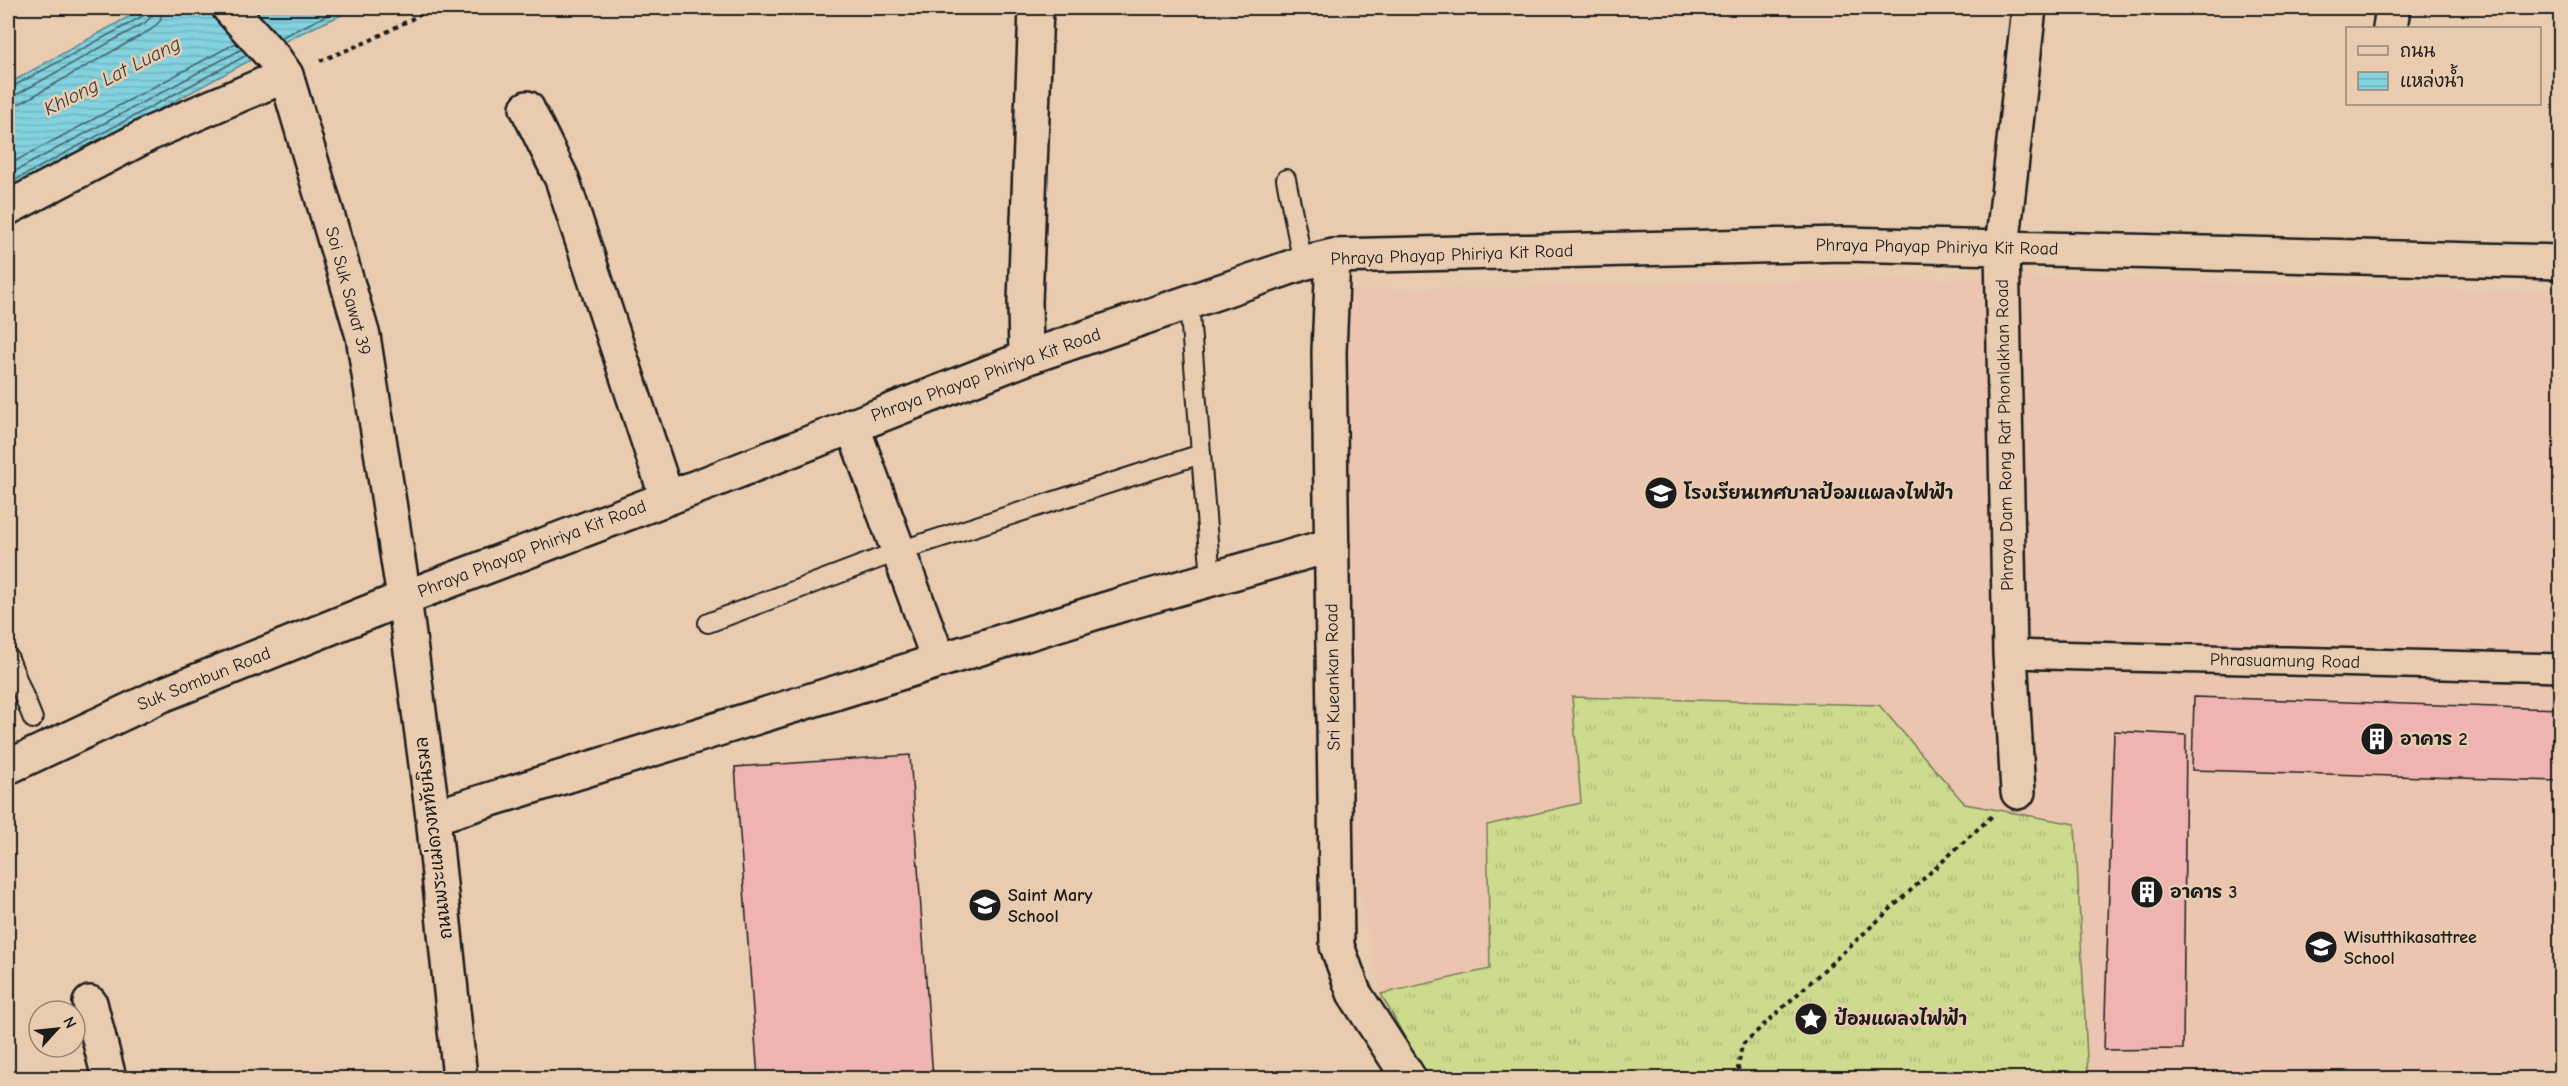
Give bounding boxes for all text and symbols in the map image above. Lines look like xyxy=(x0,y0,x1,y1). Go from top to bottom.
legend xyxy=(2346,27,2541,105)
water label: Khlong Lat Luang xyxy=(40,32,184,120)
text: ถนน xyxy=(2400,41,2435,62)
text: แหล่งน้ำ xyxy=(2400,64,2464,92)
street label: Soi Suk Sawat 39 xyxy=(321,224,375,358)
street label: Phraya Phayap Phiriya Kit Road xyxy=(1815,234,2059,260)
street label: Phraya Phayap Phiriya Kit Road xyxy=(1330,240,1574,270)
street label: Phraya Dam Rong Rat Phonlakhan Road xyxy=(1992,279,2018,591)
street label: Phraya Phayap Phiriya Kit Road xyxy=(868,324,1104,426)
school or university icon: โรงเรียนเทศบาลป้อมแผลงไฟฟ้า xyxy=(1643,475,1679,511)
place label: โรงเรียนเทศบาลป้อมแผลงไฟฟ้า xyxy=(1683,481,1953,504)
street label: Phraya Phayap Phiriya Kit Road xyxy=(415,496,649,602)
street label: Sri Kueankan Road xyxy=(1321,603,1345,751)
street label: Suk Sombun Road xyxy=(134,643,274,715)
street label: Phrasuamung Road xyxy=(2210,649,2360,673)
building icon: อาคาร 2 xyxy=(2359,721,2395,757)
place label: อาคาร 2 xyxy=(2400,729,2468,750)
street label: ถนนพระแม่ดวงหทัยนิรมล xyxy=(409,736,457,941)
building icon: อาคาร 3 xyxy=(2129,874,2165,910)
place label: อาคาร 3 xyxy=(2170,882,2237,903)
place label: Saint Mary School xyxy=(1008,885,1093,927)
school or university icon: Saint Mary School xyxy=(967,887,1003,923)
place label: Wisutthikasattree School xyxy=(2344,927,2477,969)
school or university icon: Wisutthikasattree School xyxy=(2303,929,2339,965)
north arrow xyxy=(27,999,87,1059)
place icon: ป้อมแผลงไฟฟ้า xyxy=(1793,1001,1829,1037)
place label: ป้อมแผลงไฟฟ้า xyxy=(1834,1007,1967,1030)
text: N xyxy=(59,1014,80,1031)

